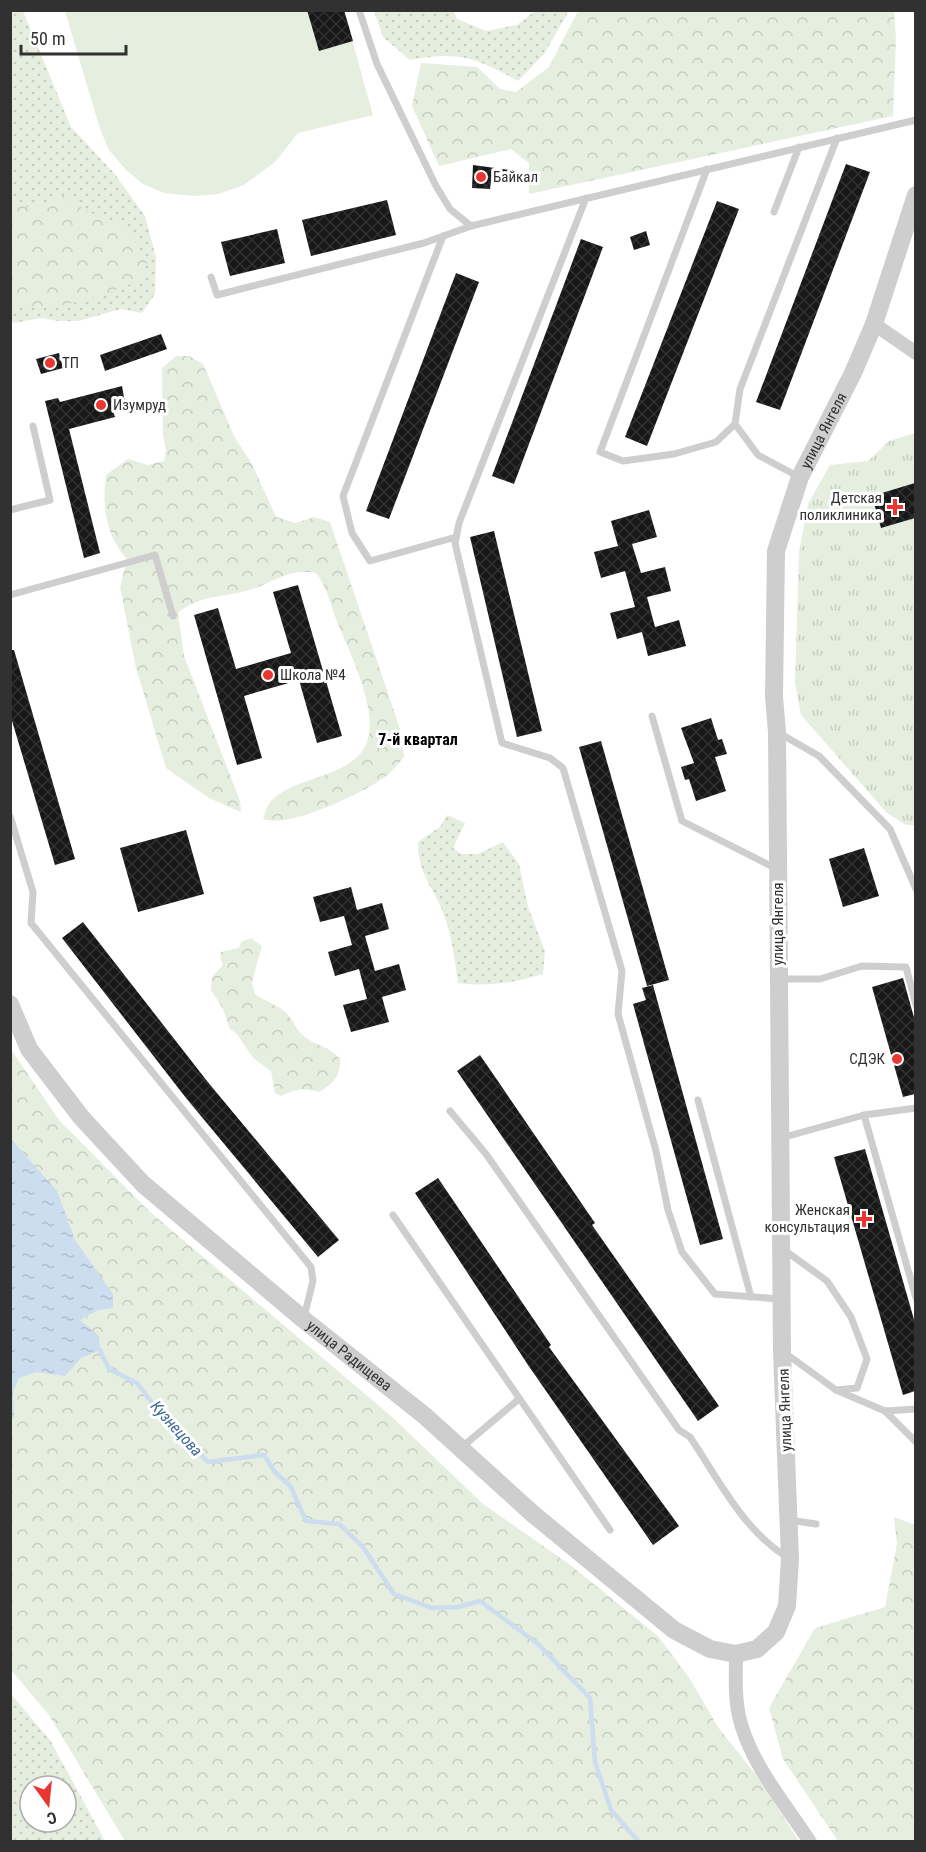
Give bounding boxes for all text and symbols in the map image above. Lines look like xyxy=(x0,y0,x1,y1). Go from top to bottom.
scale bar xyxy=(21,18,126,56)
text: 50 m xyxy=(30,28,65,49)
place label: Байкал xyxy=(493,168,538,186)
marker: Байкал xyxy=(474,170,488,184)
place label: ТП xyxy=(62,354,79,372)
marker: ТП xyxy=(43,356,57,370)
street label: улица Янгеля xyxy=(797,390,850,472)
place label: Изумруд xyxy=(113,396,166,414)
marker: Изумруд xyxy=(94,398,108,412)
place label: Детская поликлиника xyxy=(799,489,882,524)
marker: Детская поликлиника xyxy=(886,498,904,516)
place label: Школа №4 xyxy=(280,666,346,684)
marker: Школа №4 xyxy=(261,668,275,682)
district label: 7-й квартал xyxy=(378,730,458,749)
street label: улица Янгеля xyxy=(769,882,787,966)
place label: СДЭК xyxy=(849,1050,886,1068)
marker: СДЭК xyxy=(890,1052,904,1066)
place label: Женская консультация xyxy=(764,1201,850,1236)
marker: Женская консультация xyxy=(855,1210,873,1228)
street label: улица Радищева xyxy=(303,1316,395,1395)
street label: улица Янгеля xyxy=(775,1368,795,1452)
water label: Кузнецова xyxy=(147,1397,206,1460)
north arrow xyxy=(18,1774,78,1834)
text: С xyxy=(45,1808,59,1828)

